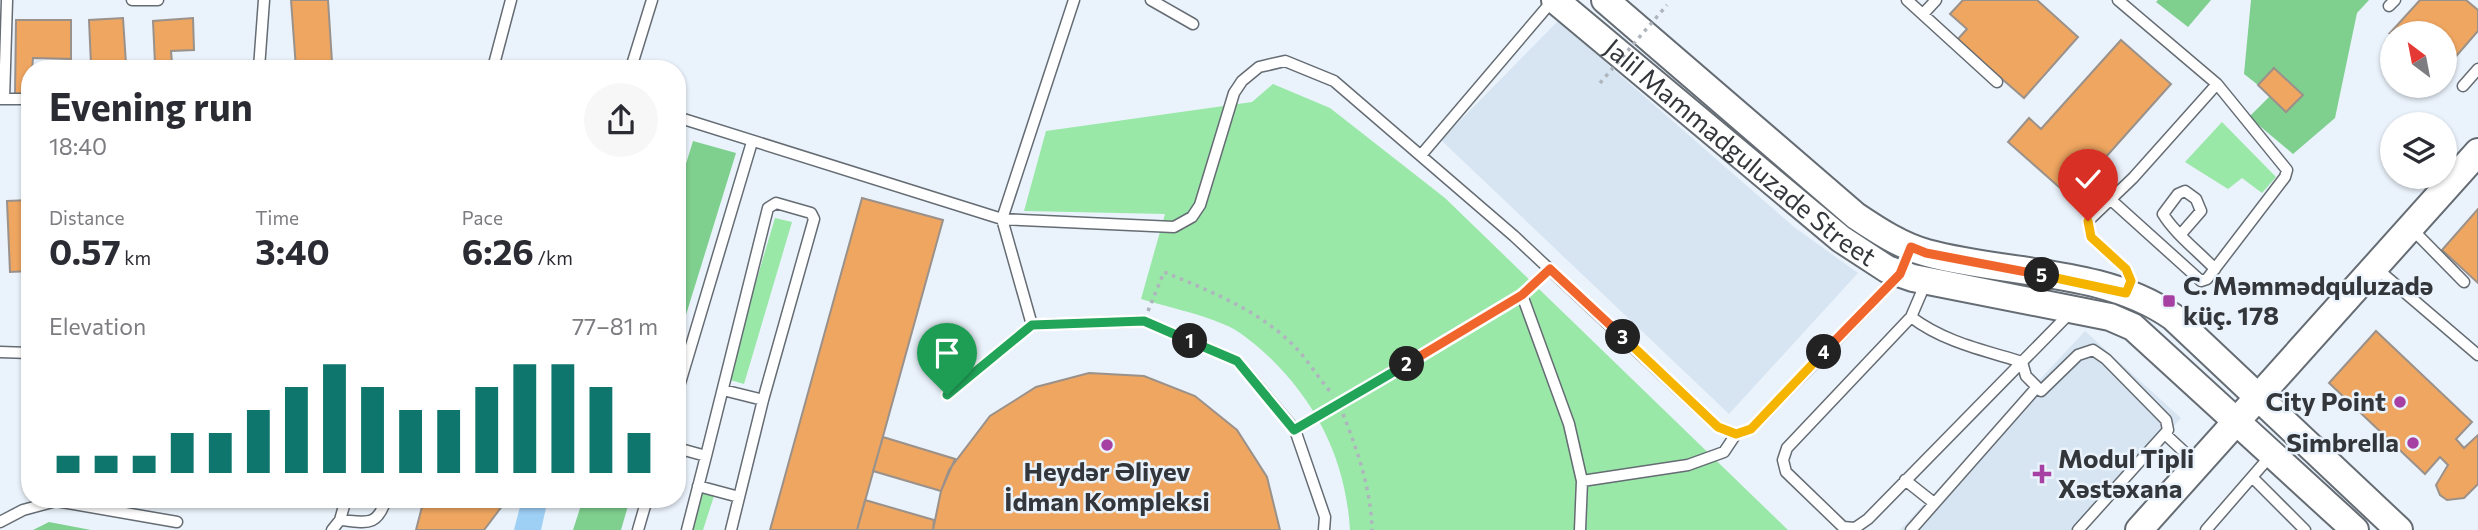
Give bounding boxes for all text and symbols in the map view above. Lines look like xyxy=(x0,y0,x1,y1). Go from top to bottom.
north arrow xyxy=(2380,21,2457,98)
map controls xyxy=(2380,21,2457,189)
street label: Jalil Mammadguluzade Street xyxy=(1599,31,1882,272)
text: Evening run xyxy=(49,82,253,129)
button: share xyxy=(584,83,658,157)
button: layers xyxy=(2380,112,2457,189)
text: 18:40 xyxy=(49,132,107,160)
pin xyxy=(2058,149,2118,221)
icon: check xyxy=(2069,160,2107,198)
text: Distance xyxy=(49,206,125,229)
text: Time xyxy=(255,206,299,229)
text: Pace xyxy=(462,206,503,229)
text: 0.57 xyxy=(49,229,121,272)
text: 3:40 xyxy=(255,229,330,272)
text: 6:26 xyxy=(462,229,534,272)
text: km xyxy=(121,246,151,269)
text: /km xyxy=(534,246,573,269)
pin: 5 xyxy=(2024,258,2060,292)
text: 5 xyxy=(2036,263,2047,286)
place label: C. Məmmədquluzadə küç. 178 xyxy=(2183,269,2433,330)
marker: C. Məmmədquluzadə küç. 178 xyxy=(2161,293,2177,309)
text: Elevation xyxy=(49,312,146,340)
text: 77–81 m xyxy=(572,312,658,340)
pin: 3 xyxy=(1606,320,1640,354)
pin xyxy=(917,323,977,395)
pin: 1 xyxy=(1172,324,1208,358)
text: 3 xyxy=(1617,325,1628,348)
text: 1 xyxy=(1185,329,1194,352)
icon: arrive xyxy=(928,334,966,372)
pin: 4 xyxy=(1806,334,1842,370)
text: 4 xyxy=(1818,340,1829,363)
pin: 2 xyxy=(1390,346,1424,382)
text: 2 xyxy=(1401,352,1412,375)
place label: City Point xyxy=(2265,385,2386,416)
marker: City Point xyxy=(2392,394,2408,410)
place label: Simbrella xyxy=(2286,426,2399,457)
marker: Simbrella xyxy=(2405,435,2421,451)
marker: Heydər Əliyev İdman Kompleksi xyxy=(1099,437,1115,453)
place label: Modul Tipli Xəstəxana xyxy=(2058,442,2194,503)
place label: Heydər Əliyev İdman Kompleksi xyxy=(1004,455,1210,516)
marker: Modul Tipli Xəstəxana xyxy=(2032,464,2052,484)

